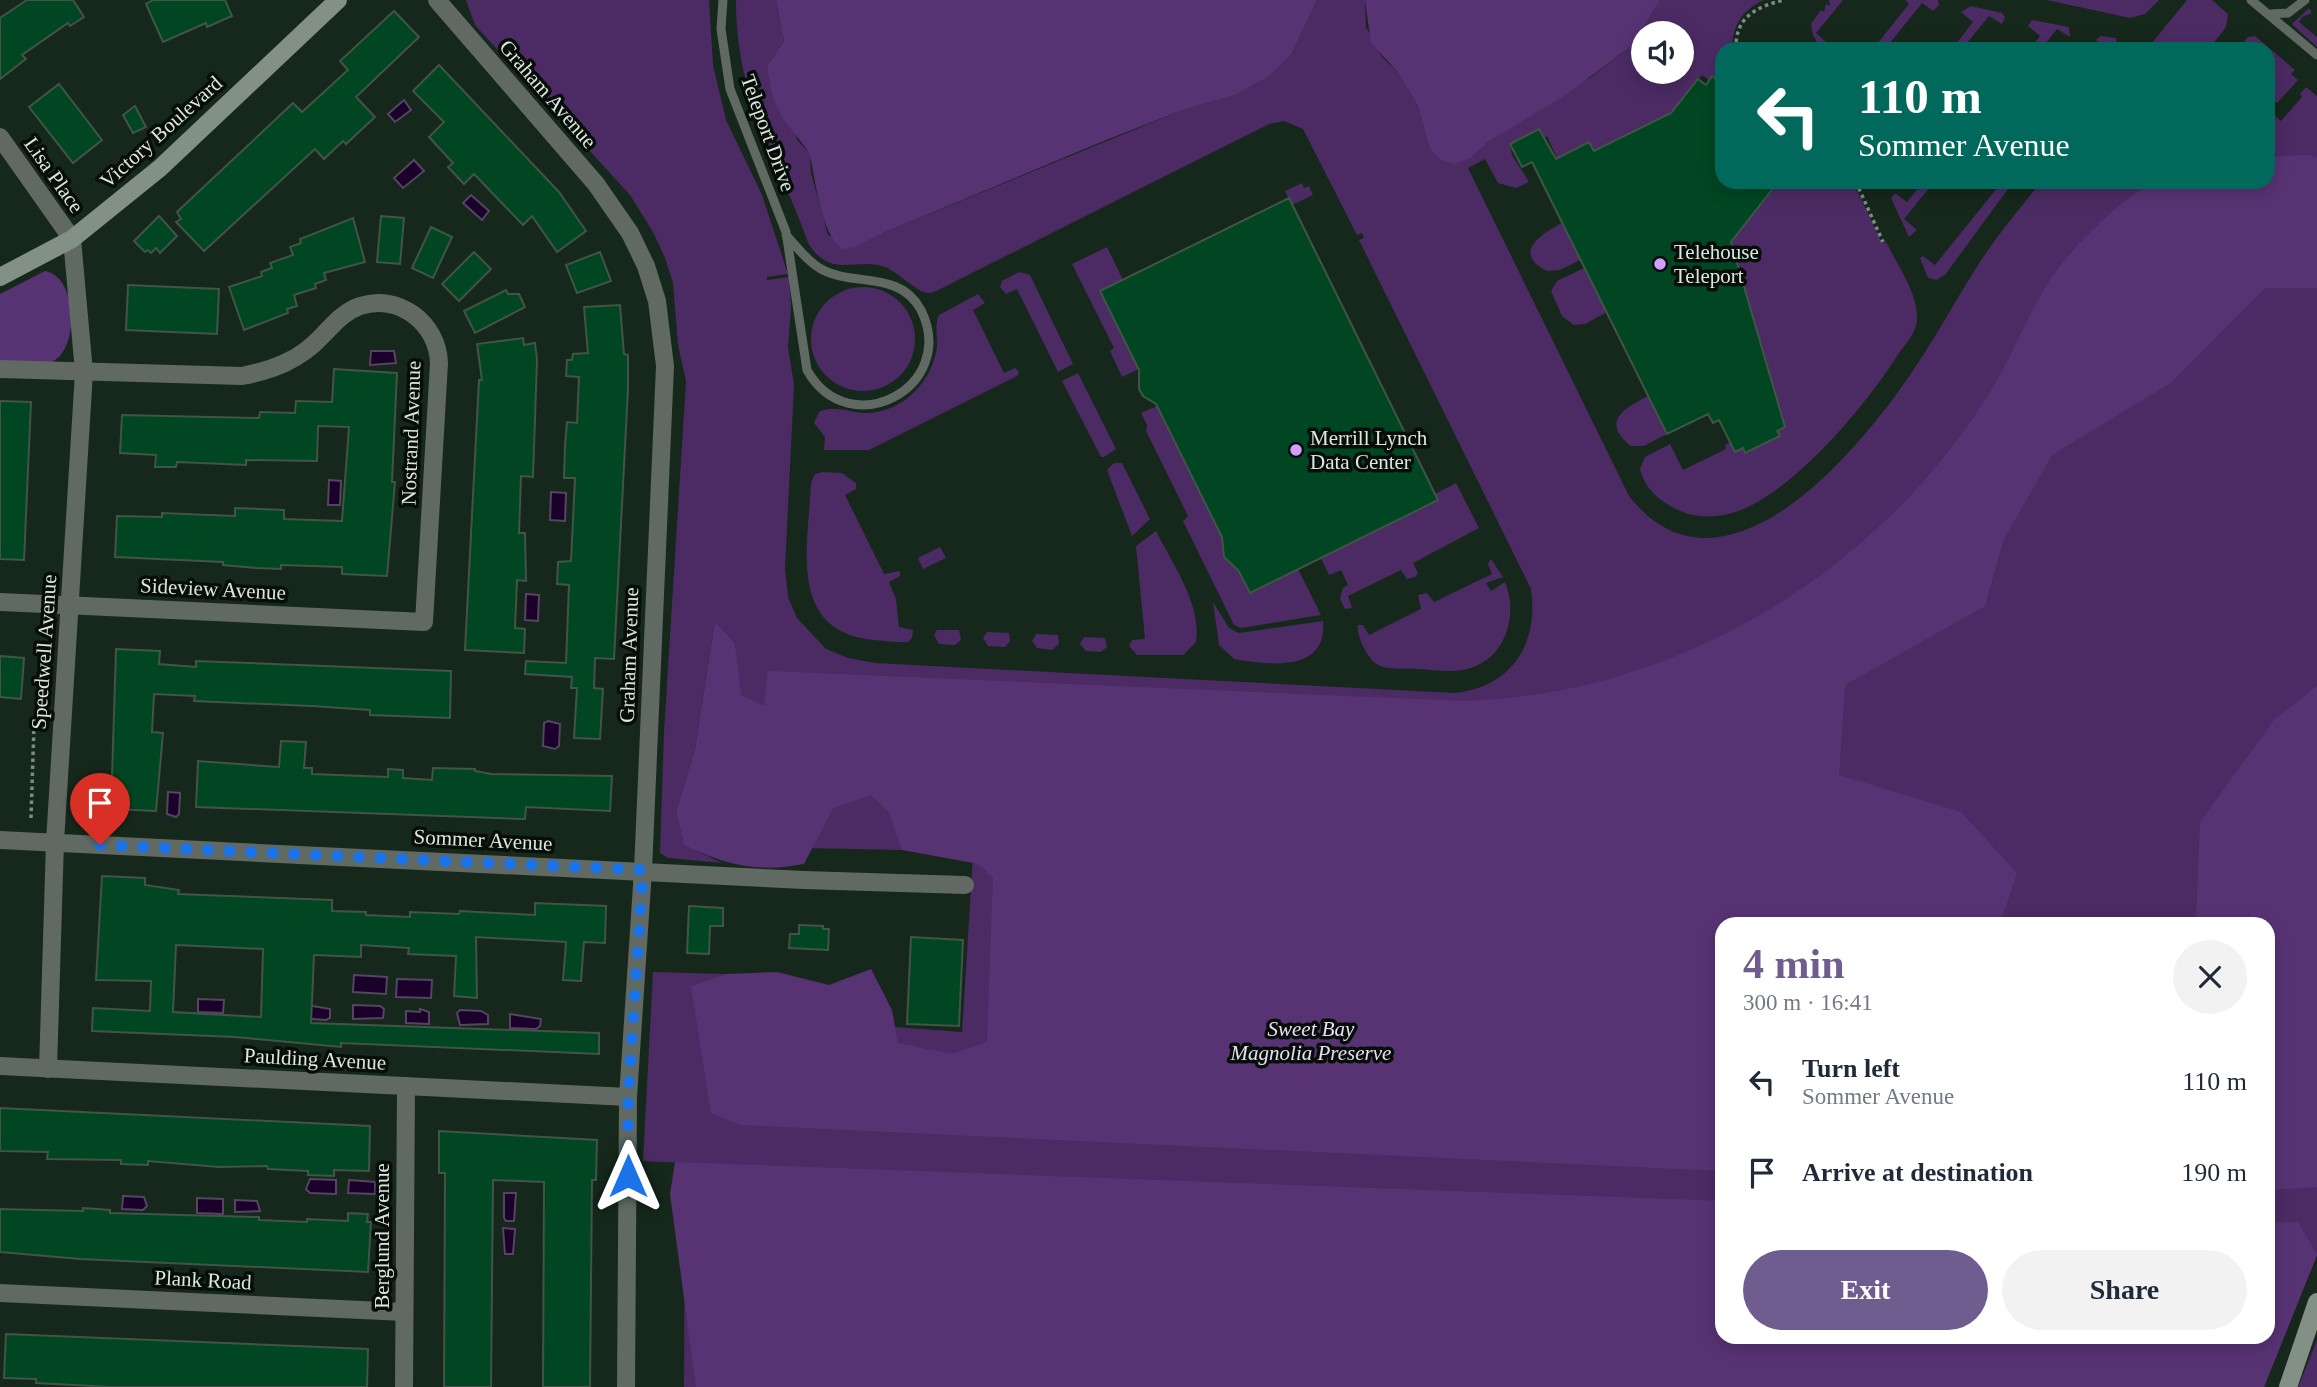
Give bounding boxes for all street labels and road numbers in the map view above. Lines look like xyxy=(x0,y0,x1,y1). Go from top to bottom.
street label: Graham Avenue xyxy=(495,35,601,153)
street label: Victory Boulevard xyxy=(95,71,227,193)
street label: Teleport Drive xyxy=(736,71,800,195)
street label: Lisa Place xyxy=(19,133,89,217)
street label: Nostrand Avenue xyxy=(396,360,426,506)
street label: Sideview Avenue xyxy=(139,573,287,605)
street label: Speedwell Avenue xyxy=(27,574,61,730)
street label: Graham Avenue xyxy=(615,587,643,723)
street label: Sommer Avenue xyxy=(413,824,553,856)
street label: Paulding Avenue xyxy=(243,1043,387,1075)
street label: Berglund Avenue xyxy=(370,1163,394,1309)
street label: Plank Road xyxy=(154,1265,253,1295)

